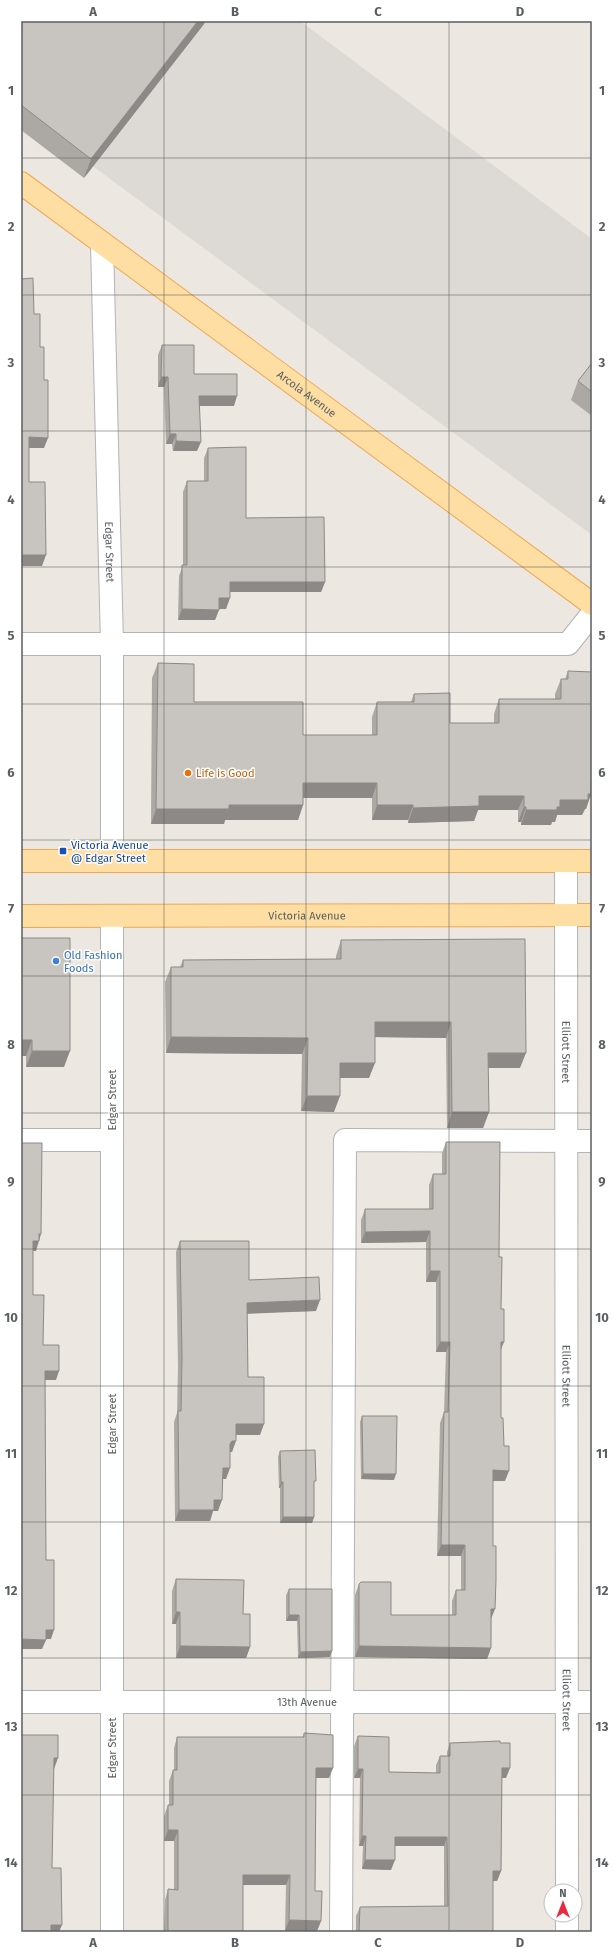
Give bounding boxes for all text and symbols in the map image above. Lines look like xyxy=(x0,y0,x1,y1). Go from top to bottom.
text: A xyxy=(88,4,97,19)
text: B xyxy=(231,4,239,19)
text: C xyxy=(374,4,382,19)
text: D xyxy=(516,4,525,19)
text: 1 xyxy=(8,83,14,98)
text: 1 xyxy=(599,83,605,98)
text: 2 xyxy=(8,219,15,234)
text: 2 xyxy=(599,219,606,234)
text: 3 xyxy=(7,355,15,370)
text: 3 xyxy=(598,355,606,370)
street label: Arcola Avenue xyxy=(275,368,339,420)
text: 4 xyxy=(7,492,15,507)
text: 4 xyxy=(598,492,606,507)
street label: Edgar Street xyxy=(102,521,117,582)
text: 5 xyxy=(8,628,15,643)
text: 5 xyxy=(599,628,606,643)
text: 6 xyxy=(7,765,15,780)
text: 6 xyxy=(598,765,606,780)
place label: Life is Good xyxy=(196,767,255,780)
marker: Life is Good xyxy=(183,768,193,778)
place label: Victoria Avenue @ Edgar Street xyxy=(71,839,148,865)
marker: Victoria Avenue @ Edgar Street xyxy=(58,846,68,856)
text: 7 xyxy=(8,901,14,916)
text: 7 xyxy=(599,901,605,916)
street label: Victoria Avenue xyxy=(268,909,346,922)
place label: Old Fashion Foods xyxy=(64,949,122,975)
marker: Old Fashion Foods xyxy=(51,956,61,966)
street label: Elliott Street xyxy=(560,1021,573,1083)
text: 8 xyxy=(7,1037,15,1052)
text: 8 xyxy=(598,1037,606,1052)
street label: Edgar Street xyxy=(106,1070,119,1130)
text: 9 xyxy=(7,1174,15,1189)
text: 9 xyxy=(598,1174,606,1189)
text: 10 xyxy=(4,1310,18,1325)
text: 10 xyxy=(595,1310,609,1325)
street label: Elliott Street xyxy=(560,1345,573,1407)
street label: Edgar Street xyxy=(106,1394,119,1454)
text: 11 xyxy=(5,1446,17,1461)
text: 11 xyxy=(596,1446,608,1461)
text: 12 xyxy=(5,1583,18,1598)
text: 12 xyxy=(596,1583,609,1598)
street label: Elliott Street xyxy=(560,1669,573,1731)
street label: 13th Avenue xyxy=(277,1696,337,1709)
street label: Edgar Street xyxy=(106,1718,119,1778)
text: 13 xyxy=(5,1719,18,1734)
text: 13 xyxy=(596,1719,609,1734)
text: 14 xyxy=(4,1855,18,1870)
text: 14 xyxy=(595,1855,609,1870)
north arrow xyxy=(543,1883,583,1923)
text: N xyxy=(559,1887,567,1900)
text: A xyxy=(88,1935,97,1950)
text: B xyxy=(231,1935,239,1950)
text: C xyxy=(374,1935,382,1950)
text: D xyxy=(516,1935,525,1950)

